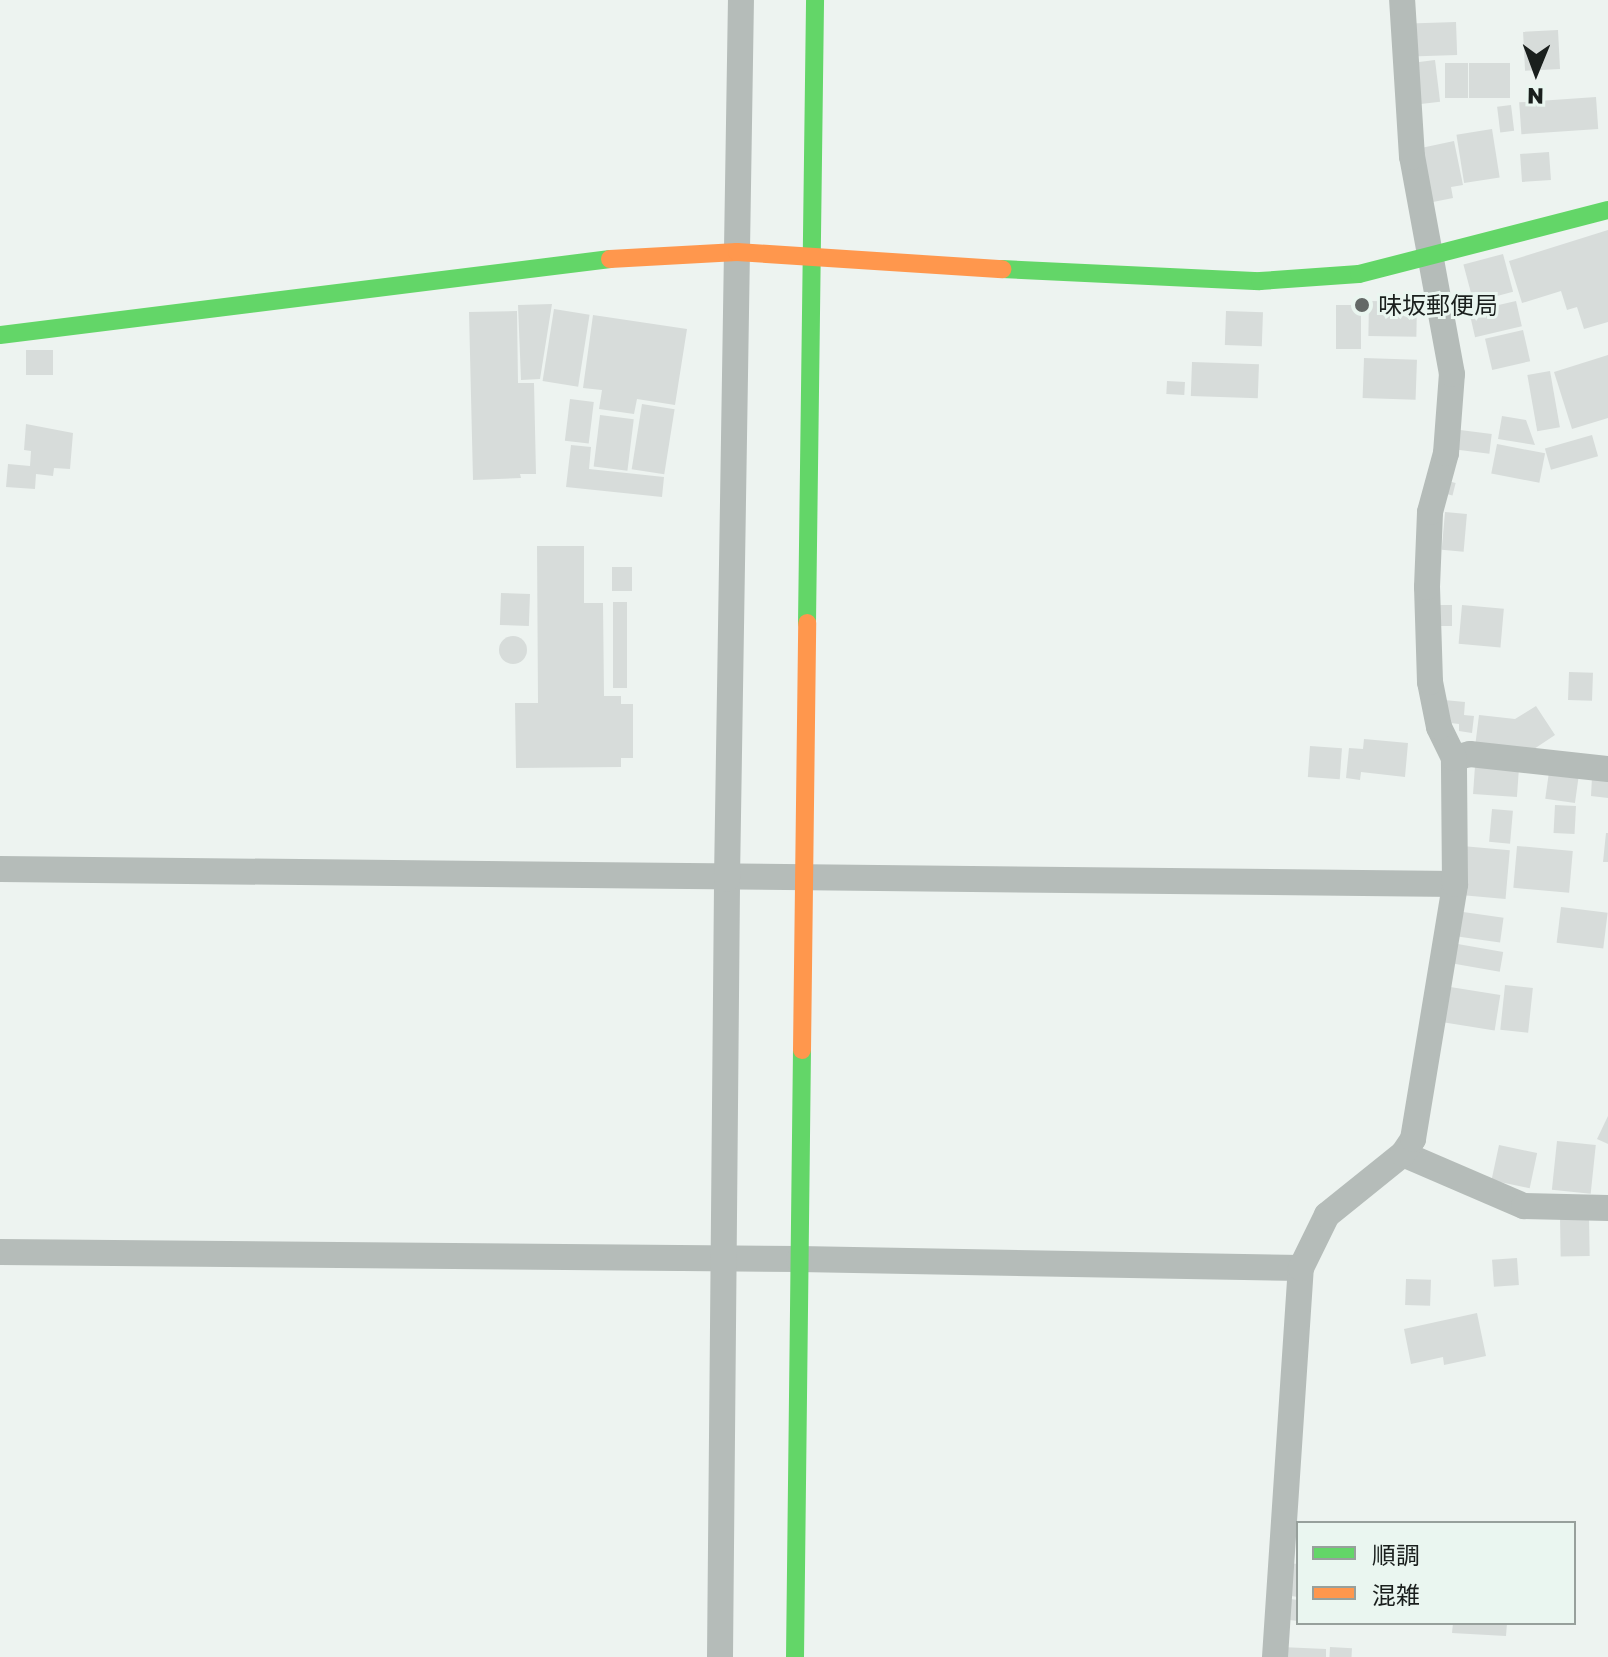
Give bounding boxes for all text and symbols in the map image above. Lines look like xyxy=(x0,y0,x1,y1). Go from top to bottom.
north arrow xyxy=(1496,32,1576,112)
text: N xyxy=(1527,83,1544,110)
place label: 味坂郵便局 xyxy=(1378,291,1498,319)
marker: 味坂郵便局 xyxy=(1353,296,1371,314)
legend xyxy=(1296,1521,1576,1625)
text: 順調 xyxy=(1372,1540,1420,1569)
text: 混雑 xyxy=(1372,1580,1420,1609)

